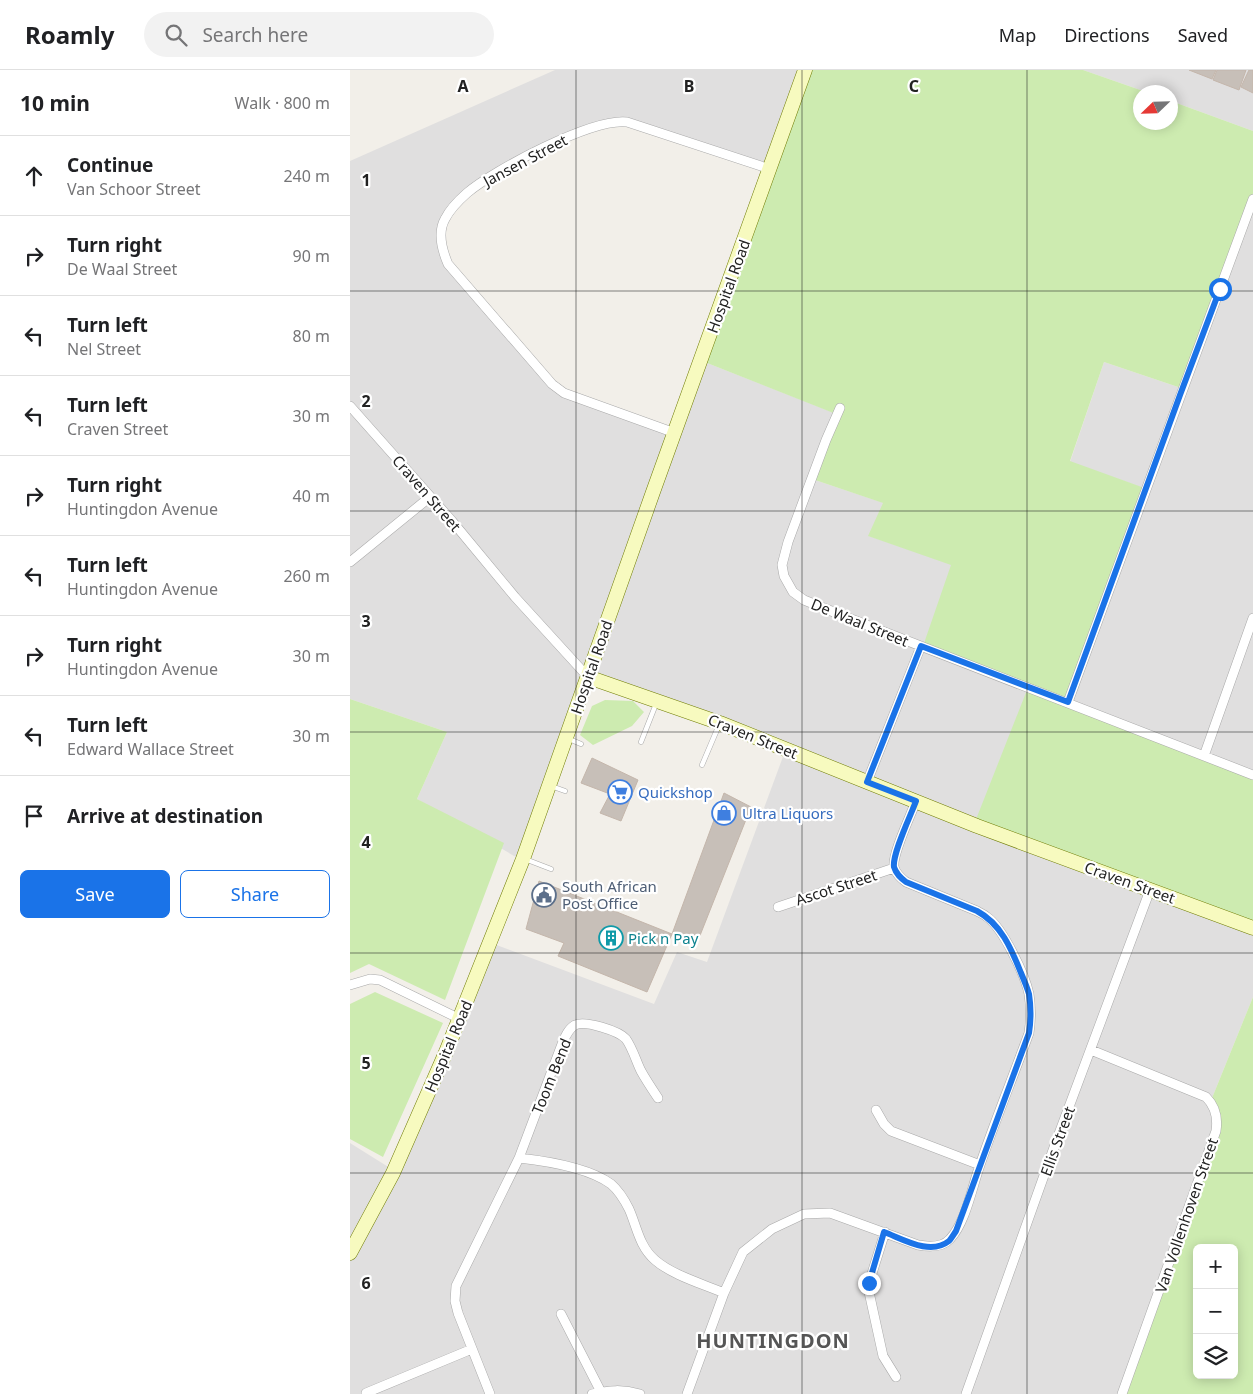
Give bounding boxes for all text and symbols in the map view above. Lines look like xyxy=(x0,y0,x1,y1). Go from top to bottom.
search box xyxy=(144,12,494,57)
text: Roamly xyxy=(25,18,114,51)
icon: search xyxy=(162,21,190,49)
text: Search here xyxy=(202,22,308,48)
text: Map xyxy=(999,23,1036,47)
text: Directions xyxy=(1064,23,1150,47)
text: Saved xyxy=(1178,23,1228,47)
text: A xyxy=(457,75,469,97)
text: B xyxy=(684,75,694,97)
text: C xyxy=(909,75,919,97)
north arrow xyxy=(1133,85,1178,130)
text: 10 min xyxy=(20,89,90,117)
text: Walk · 800 m xyxy=(235,92,330,114)
street label: Jansen Street xyxy=(478,129,571,191)
text: Continue xyxy=(67,152,153,178)
icon: ahead xyxy=(20,162,48,190)
text: 240 m xyxy=(283,165,330,187)
text: 1 xyxy=(361,169,371,191)
text: Van Schoor Street xyxy=(67,178,200,200)
text: Turn right xyxy=(67,232,162,258)
street label: Hospital Road xyxy=(702,236,754,336)
icon: right xyxy=(20,242,48,270)
text: 90 m xyxy=(293,245,330,267)
text: De Waal Street xyxy=(67,258,177,280)
route start xyxy=(1209,278,1232,301)
text: Turn left xyxy=(67,312,148,338)
icon: left xyxy=(20,322,48,350)
text: 80 m xyxy=(293,325,330,347)
text: Nel Street xyxy=(67,338,141,360)
text: 2 xyxy=(361,390,371,412)
text: Turn left xyxy=(67,392,148,418)
icon: left xyxy=(20,402,48,430)
text: 30 m xyxy=(293,405,330,427)
text: Craven Street xyxy=(67,418,168,440)
street label: Craven Street xyxy=(388,451,466,536)
text: Turn right xyxy=(67,472,162,498)
icon: right xyxy=(20,482,48,510)
text: 40 m xyxy=(293,485,330,507)
text: Huntingdon Avenue xyxy=(67,498,218,520)
text: Turn left xyxy=(67,552,148,578)
icon: left xyxy=(20,562,48,590)
text: 260 m xyxy=(283,565,330,587)
text: Huntingdon Avenue xyxy=(67,578,218,600)
street label: De Waal Street xyxy=(808,593,912,651)
text: 3 xyxy=(361,610,371,632)
street label: Hospital Road xyxy=(566,617,616,717)
text: Turn right xyxy=(67,632,162,658)
icon: right xyxy=(20,642,48,670)
text: 30 m xyxy=(293,645,330,667)
text: Huntingdon Avenue xyxy=(67,658,218,680)
street label: Craven Street xyxy=(705,709,801,763)
text: Turn left xyxy=(67,712,148,738)
icon: left xyxy=(20,722,48,750)
text: 30 m xyxy=(293,725,330,747)
text: Edward Wallace Street xyxy=(67,738,234,760)
supermarket icon: Quickshop xyxy=(607,779,633,805)
place label: Quickshop xyxy=(638,782,713,802)
shop icon: Ultra Liquors xyxy=(711,800,737,826)
icon: arrive xyxy=(20,802,48,830)
text: Arrive at destination xyxy=(67,803,263,829)
place label: Ultra Liquors xyxy=(742,803,833,823)
text: 4 xyxy=(361,831,371,853)
street label: Craven Street xyxy=(1082,856,1179,908)
street label: Ascot Street xyxy=(793,864,880,910)
button: Save xyxy=(20,870,170,918)
button: Share xyxy=(180,870,330,918)
place label: South African Post Office xyxy=(562,876,657,913)
public building icon: South African Post Office xyxy=(531,882,557,908)
building icon: Pick n Pay xyxy=(598,925,624,951)
place label: Pick n Pay xyxy=(628,928,699,948)
street label: Hospital Road xyxy=(420,997,476,1095)
street label: Toom Bend xyxy=(527,1035,575,1117)
text: 5 xyxy=(361,1052,371,1074)
street label: Ellis Street xyxy=(1035,1103,1079,1179)
street label: Van Vollenhoven Street xyxy=(1150,1134,1222,1295)
map controls xyxy=(1193,1244,1238,1379)
button: + xyxy=(1193,1244,1238,1289)
text: 6 xyxy=(361,1272,371,1294)
route end xyxy=(858,1272,881,1295)
button: − xyxy=(1193,1289,1238,1334)
district label: HUNTINGDON xyxy=(696,1327,850,1354)
button: layers xyxy=(1193,1334,1238,1379)

